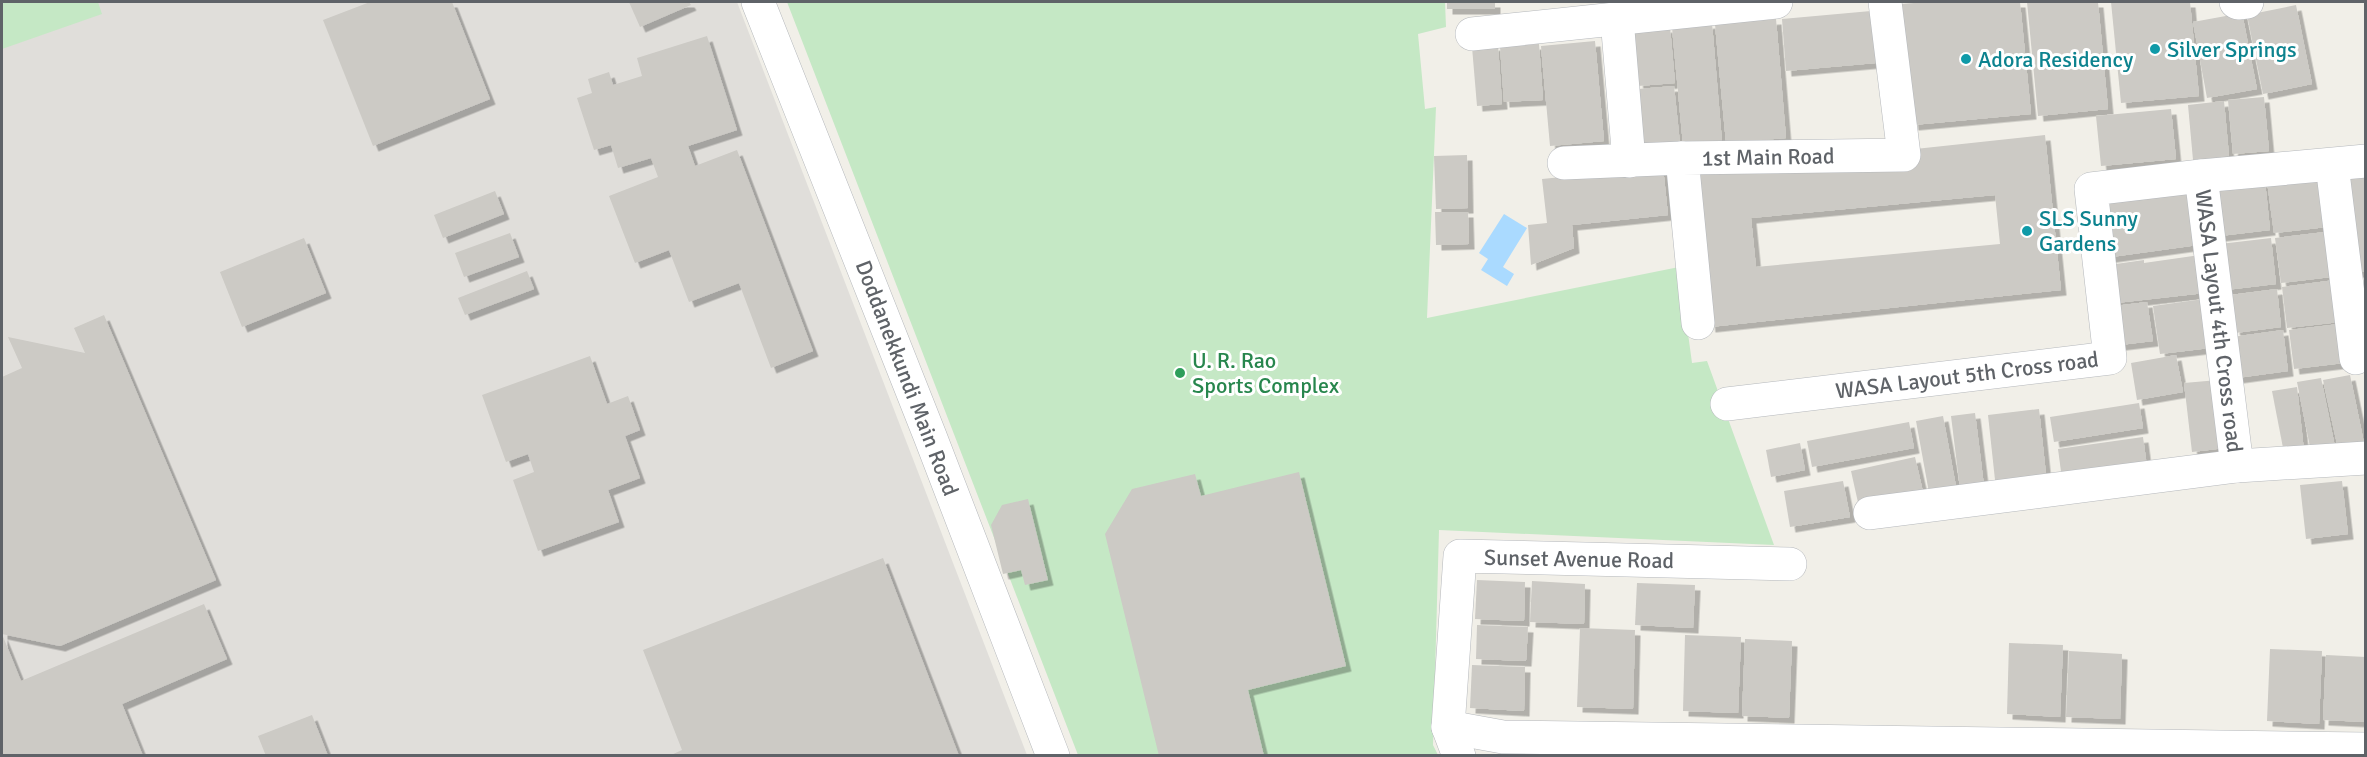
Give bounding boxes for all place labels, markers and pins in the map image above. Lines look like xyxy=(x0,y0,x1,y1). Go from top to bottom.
place label: Silver Springs xyxy=(2167,36,2297,63)
marker: Silver Springs xyxy=(2148,42,2162,56)
place label: Adora Residency xyxy=(1978,46,2134,73)
marker: Adora Residency xyxy=(1959,52,1973,66)
place label: SLS Sunny Gardens xyxy=(2039,205,2138,257)
marker: SLS Sunny Gardens xyxy=(2020,224,2034,238)
place label: U. R. Rao Sports Complex xyxy=(1192,347,1339,399)
marker: U. R. Rao Sports Complex xyxy=(1173,366,1187,380)

